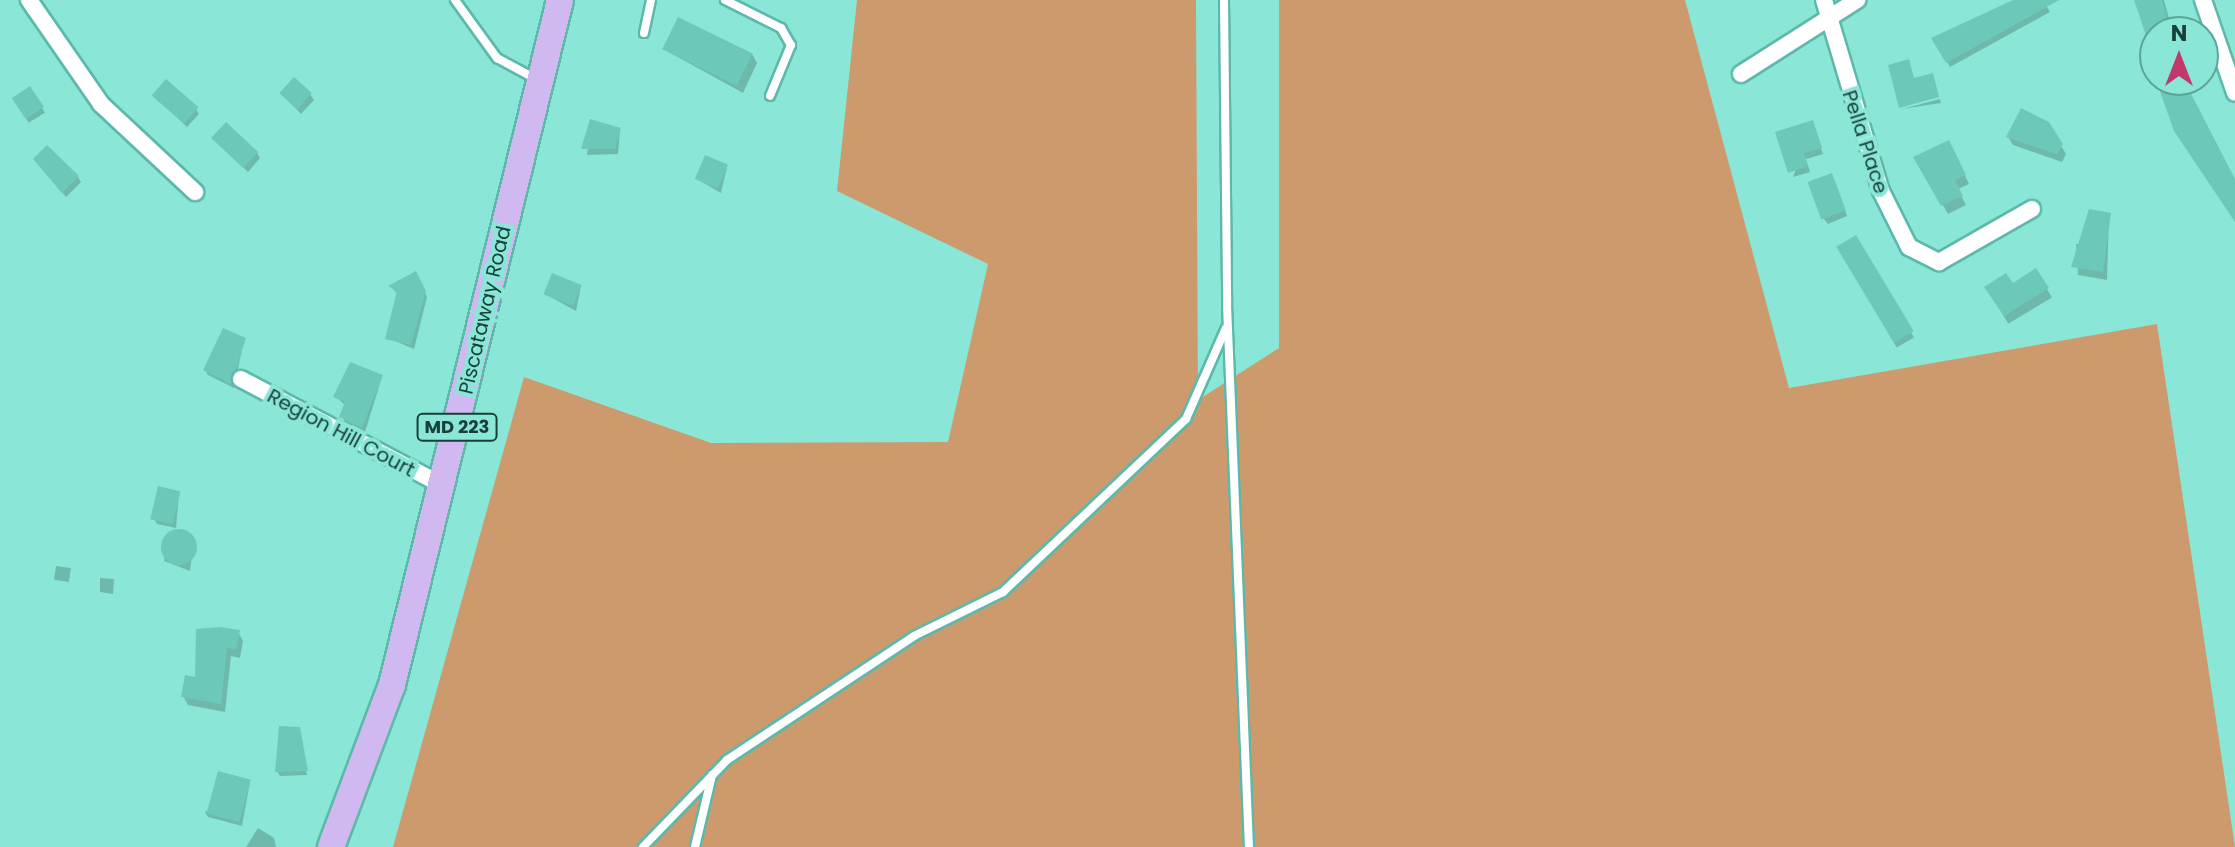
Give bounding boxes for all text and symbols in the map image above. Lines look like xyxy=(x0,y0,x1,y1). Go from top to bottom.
north arrow xyxy=(2139,16,2219,96)
text: N xyxy=(2171,18,2187,49)
street label: Pella Place xyxy=(1837,87,1893,197)
street label: Piscataway Road xyxy=(454,224,516,396)
street label: Region Hill Court xyxy=(263,384,419,482)
road number: MD 223 xyxy=(415,413,499,441)

